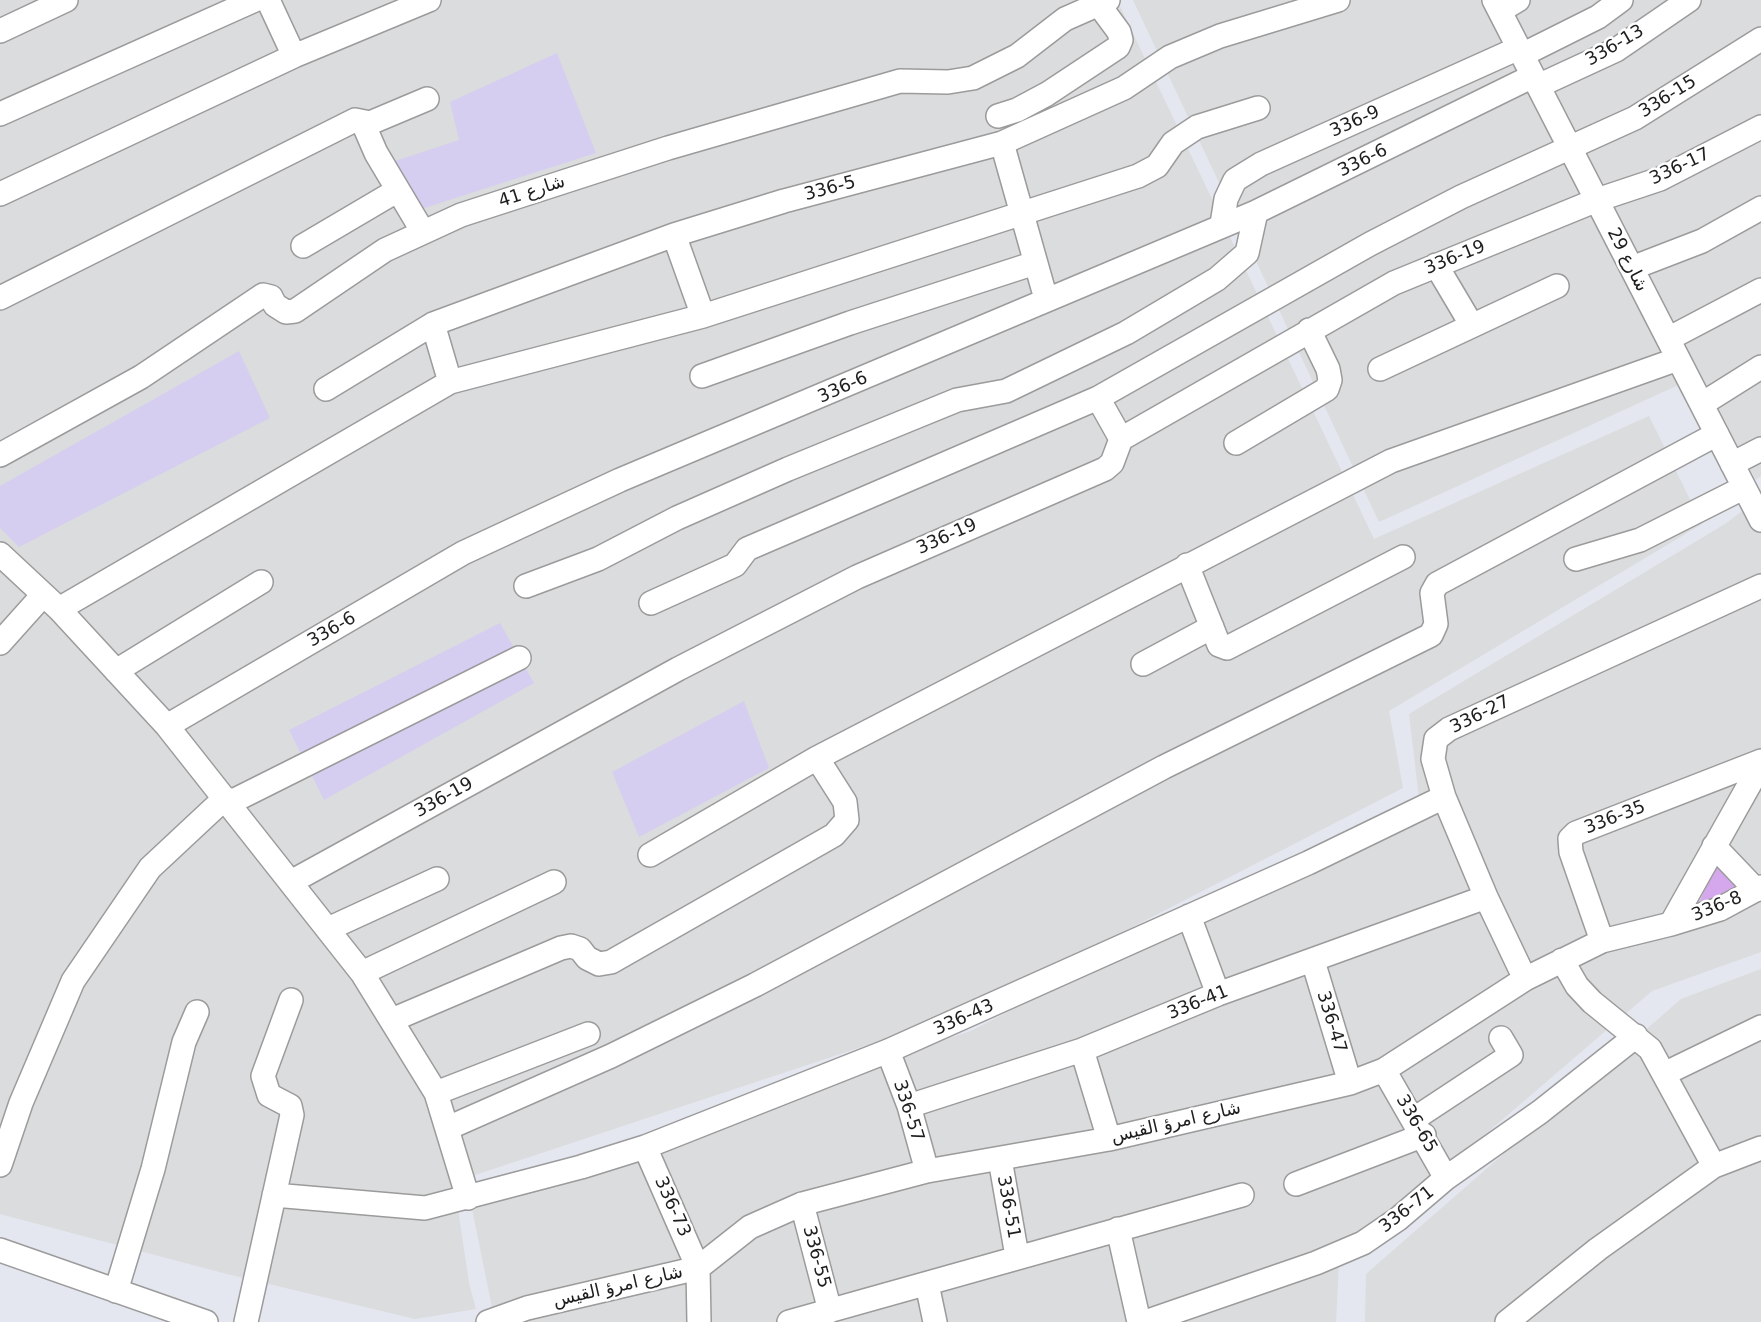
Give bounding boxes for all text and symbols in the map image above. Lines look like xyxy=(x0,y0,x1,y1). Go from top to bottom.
street label: 336-13 xyxy=(1582,21,1648,71)
street label: 336-15 xyxy=(1635,71,1701,123)
street label: 336-9 xyxy=(1327,101,1383,143)
street label: 336-6 xyxy=(1335,140,1391,182)
street label: 336-17 xyxy=(1647,144,1713,190)
street label: شارع 41 xyxy=(496,171,568,213)
street label: 336-5 xyxy=(802,172,858,206)
street label: شارع 29 xyxy=(1602,225,1652,295)
street label: 336-19 xyxy=(1421,236,1489,280)
street label: 336-6 xyxy=(815,367,871,409)
street label: 336-19 xyxy=(913,514,981,560)
street label: 336-6 xyxy=(304,608,360,652)
street label: 336-27 xyxy=(1447,691,1513,739)
street label: 336-19 xyxy=(411,773,477,823)
street label: 336-35 xyxy=(1581,796,1649,840)
street label: 336-8 xyxy=(1689,887,1745,927)
street label: 336-41 xyxy=(1164,981,1232,1025)
street label: 336-47 xyxy=(1311,988,1351,1056)
street label: 336-43 xyxy=(930,995,998,1041)
street label: 336-57 xyxy=(888,1077,928,1145)
street label: 336-65 xyxy=(1391,1091,1441,1157)
street label: شارع امرؤ القيس xyxy=(1109,1098,1243,1148)
street label: 336-73 xyxy=(649,1173,695,1241)
street label: 336-51 xyxy=(992,1174,1024,1240)
street label: 336-71 xyxy=(1375,1182,1439,1238)
street label: 336-55 xyxy=(797,1223,835,1291)
street label: شارع امرؤ القيس xyxy=(551,1262,685,1312)

